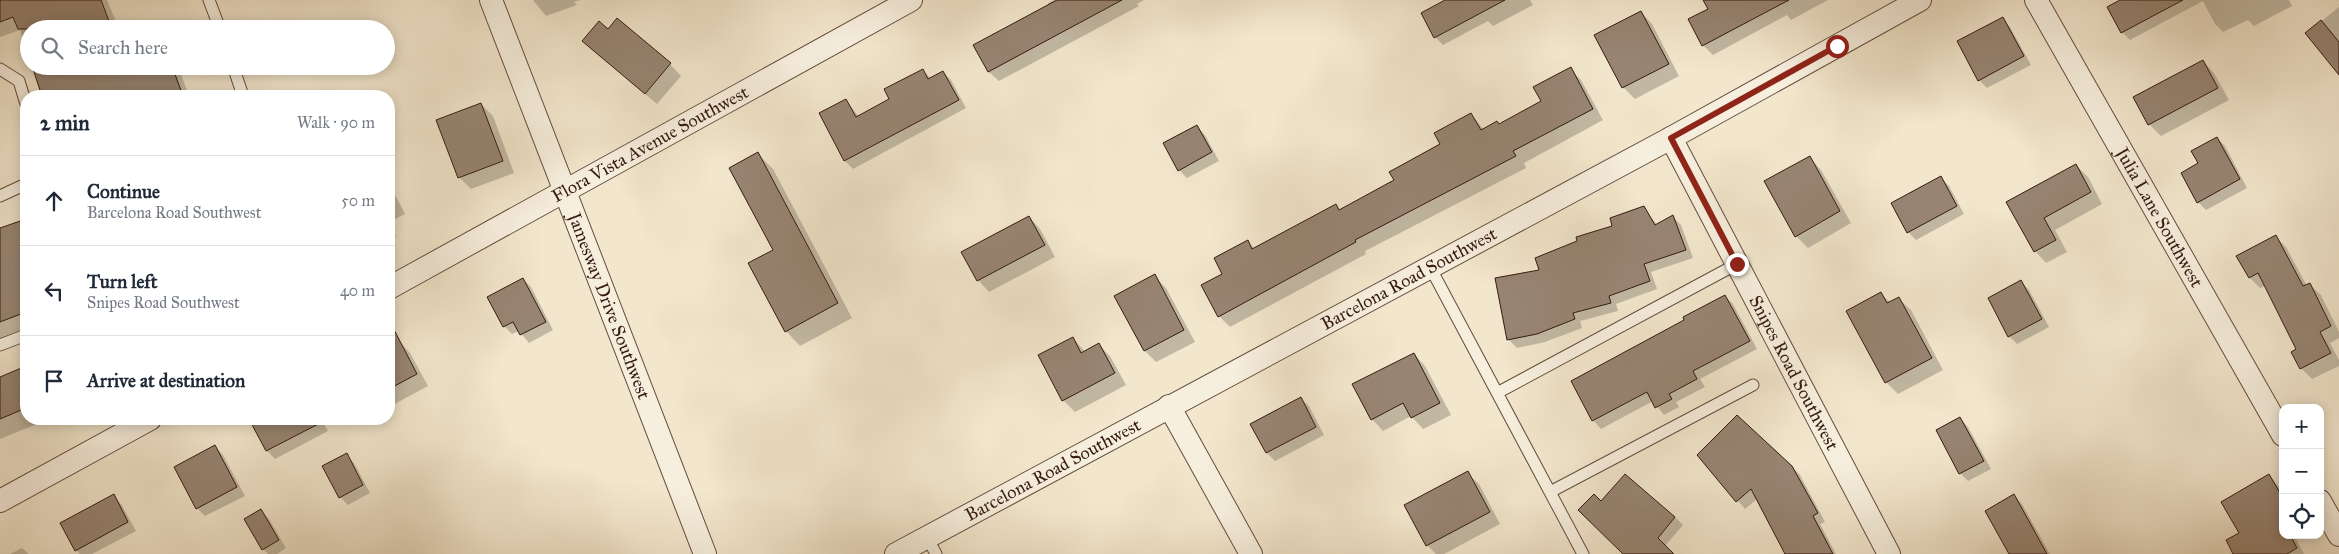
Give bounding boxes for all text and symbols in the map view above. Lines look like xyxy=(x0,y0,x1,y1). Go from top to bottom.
search box xyxy=(20,20,395,75)
icon: search xyxy=(38,34,66,62)
route start xyxy=(1826,35,1849,58)
text: Search here xyxy=(78,36,168,59)
street label: Flora Vista Avenue Southwest xyxy=(548,81,753,207)
text: 2 min xyxy=(40,110,90,136)
text: Walk · 90 m xyxy=(297,113,375,132)
street label: Julia Lane Southwest xyxy=(2109,142,2208,292)
text: Continue xyxy=(87,180,160,203)
icon: ahead xyxy=(40,187,68,215)
text: 50 m xyxy=(341,191,375,210)
text: Barcelona Road Southwest xyxy=(87,203,261,222)
street label: Jamesway Drive Southwest xyxy=(562,208,655,403)
street label: Barcelona Road Southwest xyxy=(1317,222,1501,335)
route end xyxy=(1726,253,1749,276)
text: Turn left xyxy=(87,270,157,293)
icon: left xyxy=(40,277,68,305)
text: 40 m xyxy=(340,281,375,300)
street label: Snipes Road Southwest xyxy=(1744,292,1844,454)
text: Snipes Road Southwest xyxy=(87,293,240,312)
icon: arrive xyxy=(40,367,68,395)
text: Arrive at destination xyxy=(87,369,245,392)
map controls xyxy=(2279,404,2324,539)
button: + xyxy=(2279,404,2324,449)
street label: Barcelona Road Southwest xyxy=(961,413,1145,526)
button: − xyxy=(2279,449,2324,494)
button: locate xyxy=(2279,494,2324,539)

